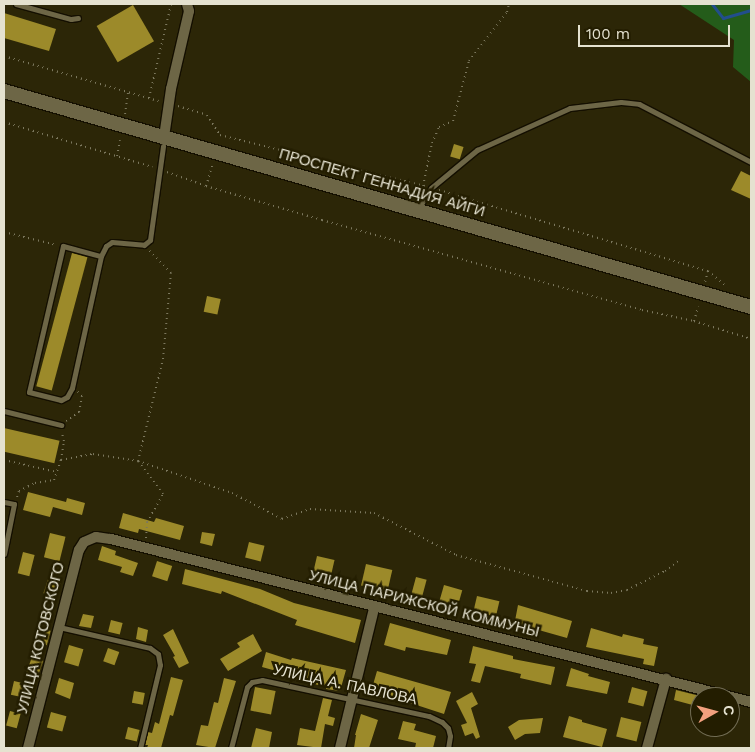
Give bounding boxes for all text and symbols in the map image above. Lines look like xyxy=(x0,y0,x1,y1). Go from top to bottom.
scale bar xyxy=(580,15,732,47)
text: 100 m xyxy=(586,25,630,43)
street label: ПРОСПЕКТ ГЕННАДИЯ АЙГИ xyxy=(277,145,487,221)
street label: УЛИЦА КОТОВСКОГО xyxy=(13,560,69,716)
street label: УЛИЦА ПАРИЖСКОЙ КОММУНЫ xyxy=(307,567,541,641)
street label: УЛИЦА А. ПАВЛОВА xyxy=(271,661,419,709)
north arrow xyxy=(690,687,740,737)
text: С xyxy=(720,704,737,716)

